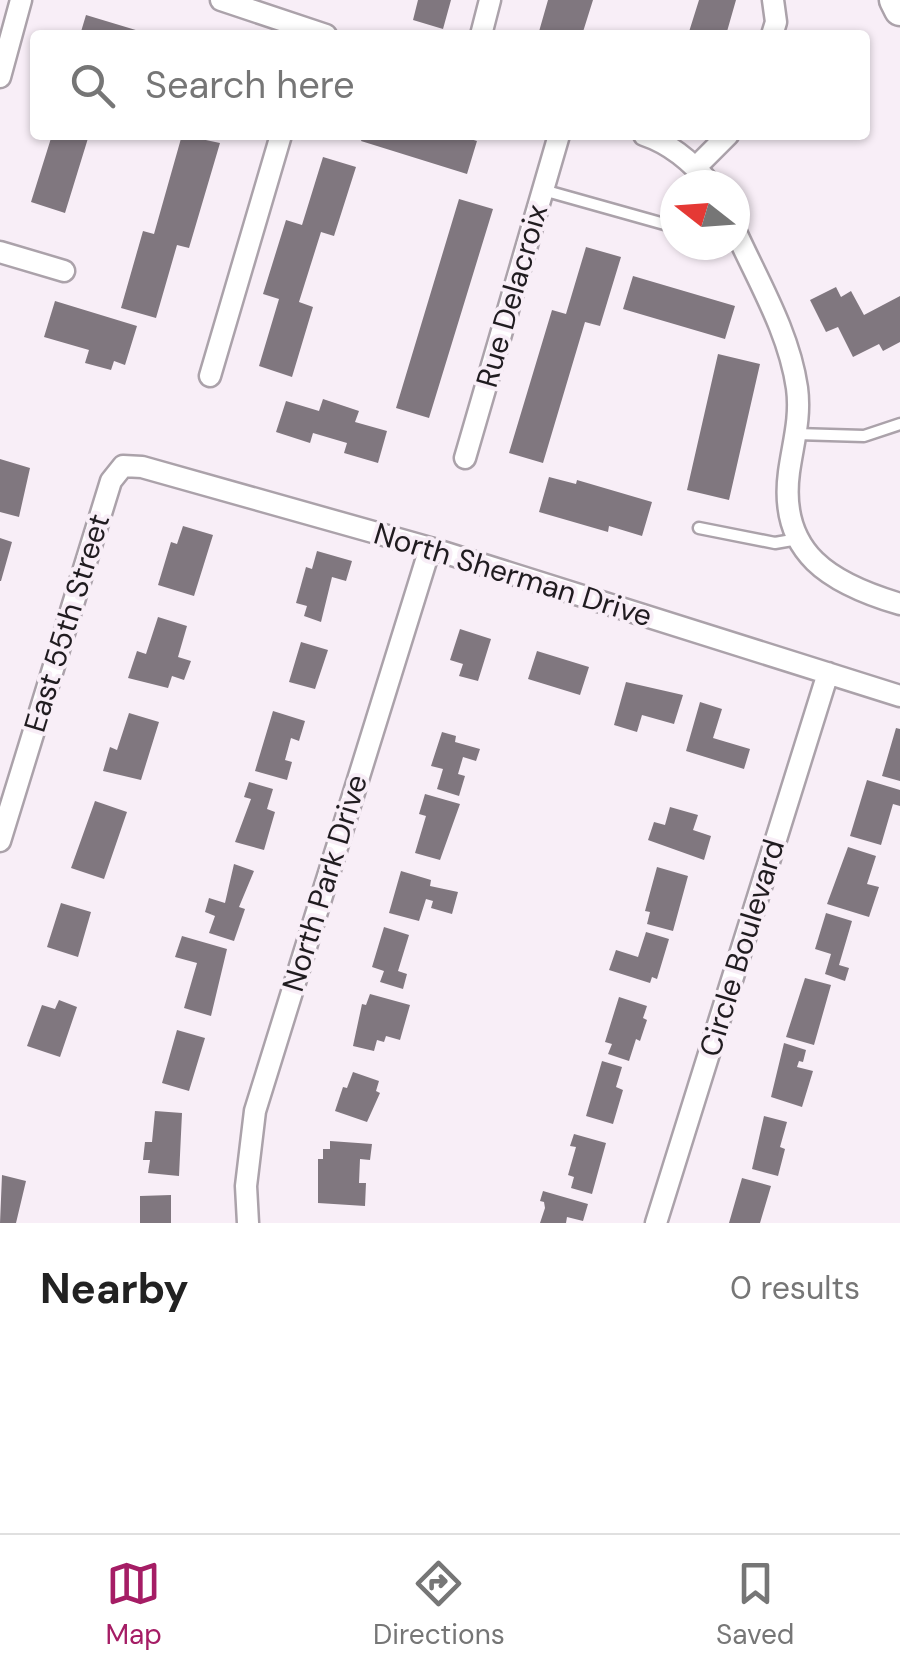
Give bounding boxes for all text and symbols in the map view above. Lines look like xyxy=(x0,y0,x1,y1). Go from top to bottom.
search box xyxy=(30,30,870,140)
icon: search xyxy=(65,58,120,113)
text: Search here xyxy=(145,60,355,110)
north arrow xyxy=(660,170,750,260)
street label: Rue Delacroix xyxy=(467,200,556,392)
street label: East 55th Street xyxy=(15,509,118,737)
street label: North Sherman Drive xyxy=(369,514,657,635)
street label: North Park Drive xyxy=(273,770,376,996)
street label: Circle Boulevard xyxy=(690,835,793,1061)
text: Nearby xyxy=(40,1261,189,1316)
text: 0 results xyxy=(730,1267,860,1309)
tab: Map xyxy=(106,1556,162,1653)
tab: Directions xyxy=(373,1556,505,1653)
tab: Saved xyxy=(716,1556,794,1653)

